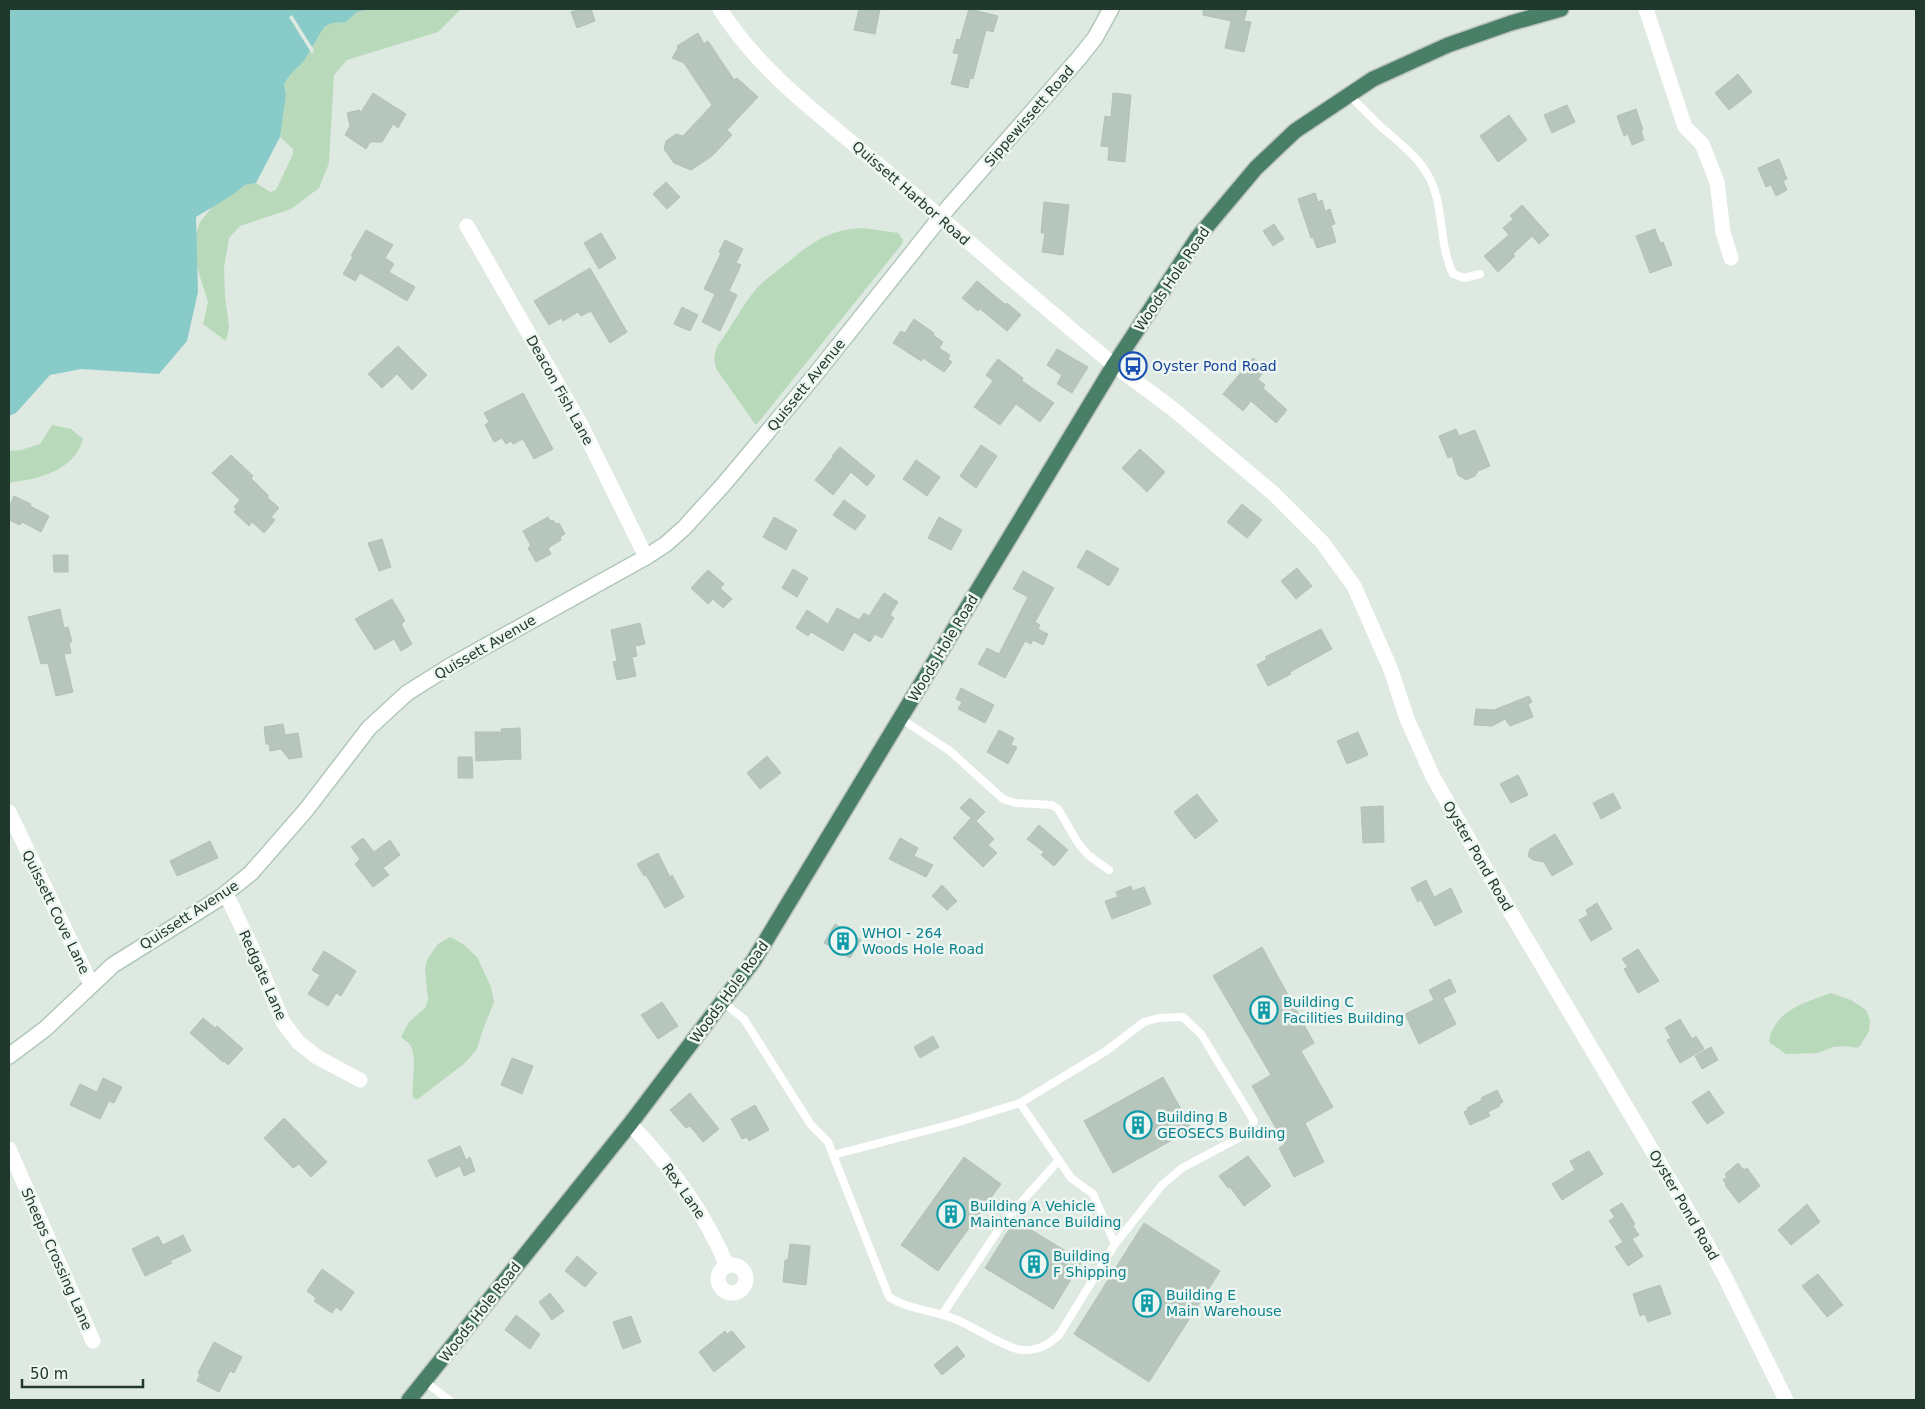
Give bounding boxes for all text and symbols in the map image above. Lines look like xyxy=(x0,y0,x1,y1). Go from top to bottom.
street label: Sippewissett Road xyxy=(981,62,1077,170)
street label: Quissett Harbor Road xyxy=(849,138,973,248)
street label: Woods Hole Road xyxy=(1131,224,1213,334)
street label: Deacon Fish Lane xyxy=(523,332,597,448)
street label: Quissett Avenue xyxy=(764,335,848,435)
bus stop icon: Oyster Pond Road xyxy=(1118,351,1148,381)
place label: Oyster Pond Road xyxy=(1152,358,1277,374)
street label: Woods Hole Road xyxy=(905,592,981,704)
street label: Quissett Avenue xyxy=(431,611,539,683)
street label: Oyster Pond Road xyxy=(1440,798,1516,914)
street label: Quissett Cove Lane xyxy=(19,847,93,977)
street label: Quissett Avenue xyxy=(137,877,241,953)
place label: WHOI - 264 Woods Hole Road xyxy=(862,925,984,957)
building icon: WHOI - 264 Woods Hole Road xyxy=(828,926,858,956)
street label: Redgate Lane xyxy=(236,928,290,1022)
street label: Woods Hole Road xyxy=(687,938,771,1046)
place label: Building C Facilities Building xyxy=(1283,994,1404,1026)
building icon: Building C Facilities Building xyxy=(1249,995,1279,1025)
place label: Building B GEOSECS Building xyxy=(1157,1109,1285,1141)
building icon: Building B GEOSECS Building xyxy=(1123,1110,1153,1140)
street label: Oyster Pond Road xyxy=(1646,1147,1722,1263)
street label: Rex Lane xyxy=(659,1160,709,1222)
street label: Sheeps Crossing Lane xyxy=(18,1185,96,1333)
place label: Building A Vehicle Maintenance Building xyxy=(970,1198,1121,1230)
building icon: Building A Vehicle Maintenance Building xyxy=(936,1199,966,1229)
place label: Building F Shipping xyxy=(1053,1248,1127,1280)
building icon: Building F Shipping xyxy=(1019,1249,1049,1279)
street label: Woods Hole Road xyxy=(436,1259,524,1365)
place label: Building E Main Warehouse xyxy=(1166,1287,1282,1319)
building icon: Building E Main Warehouse xyxy=(1132,1288,1162,1318)
scale bar xyxy=(22,1356,144,1388)
text: 50 m xyxy=(30,1365,68,1383)

